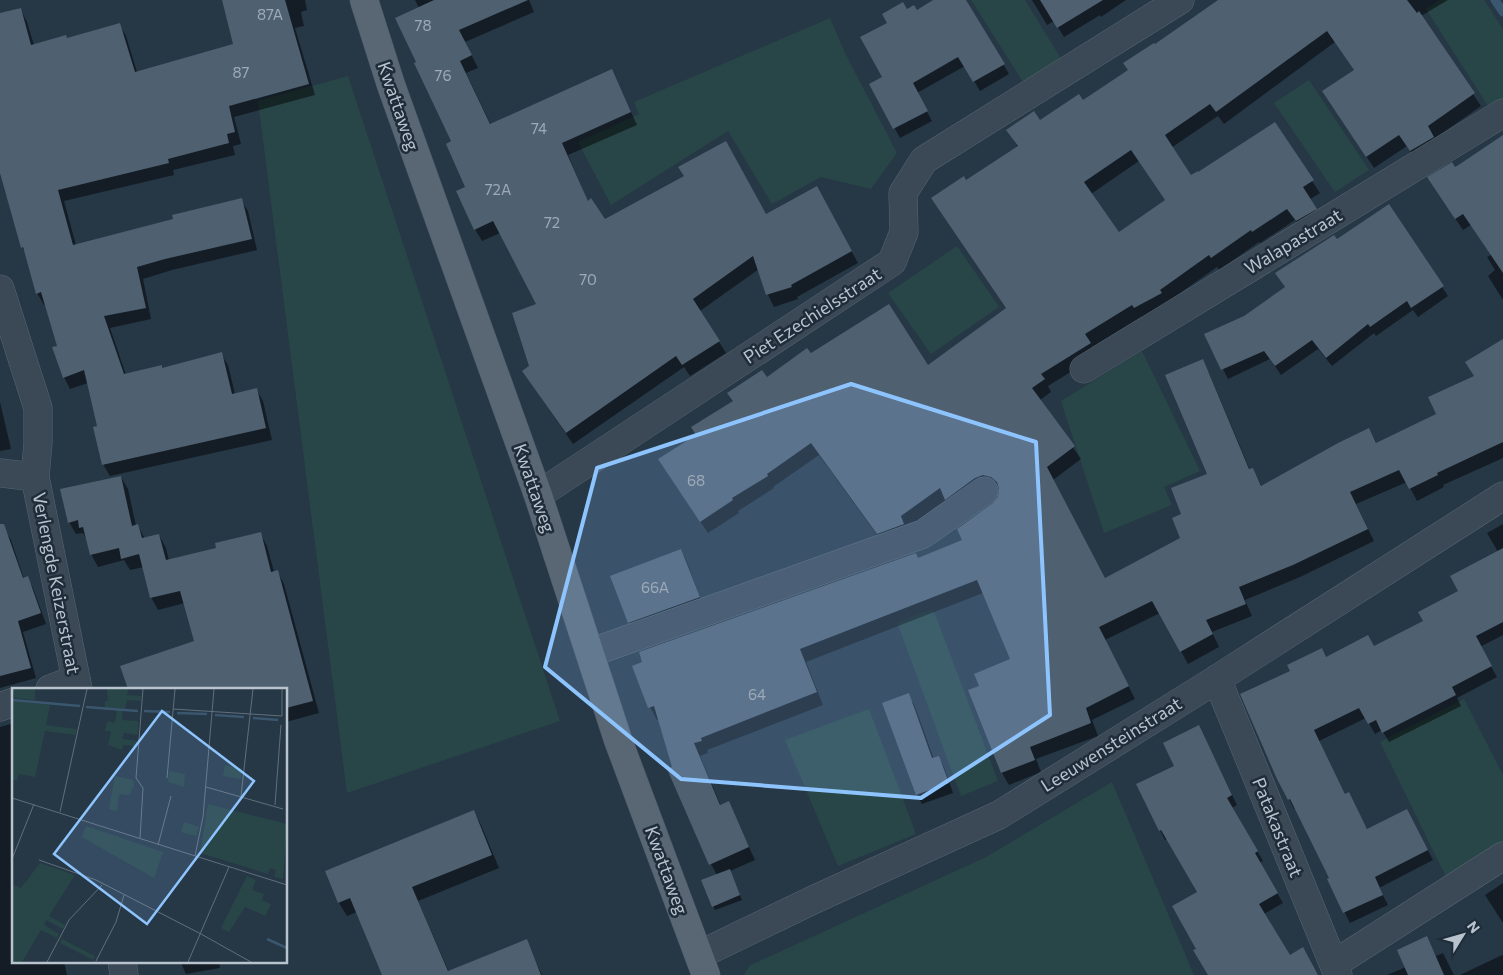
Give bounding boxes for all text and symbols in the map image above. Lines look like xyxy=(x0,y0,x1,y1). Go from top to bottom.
house number: 87A xyxy=(257,5,283,23)
house number: 78 xyxy=(415,16,431,34)
street label: Kwattaweg xyxy=(374,59,425,154)
house number: 87 xyxy=(233,63,250,81)
house number: 76 xyxy=(435,66,451,84)
house number: 74 xyxy=(531,119,547,137)
house number: 72A xyxy=(485,180,511,198)
street label: Walapastraat xyxy=(1240,203,1346,279)
house number: 72 xyxy=(544,213,560,231)
street label: Piet Ezechielsstraat xyxy=(739,262,885,368)
house number: 70 xyxy=(579,270,597,288)
street label: Kwattaweg xyxy=(510,441,561,536)
house number: 68 xyxy=(687,471,705,489)
street label: Verlengde Keizerstraat xyxy=(29,490,85,676)
house number: 66A xyxy=(641,578,669,596)
house number: 64 xyxy=(748,685,766,703)
inset map xyxy=(12,688,288,962)
street label: Leeuwensteinstraat xyxy=(1037,692,1185,796)
street label: Patakastraat xyxy=(1248,774,1308,880)
street label: Kwattaweg xyxy=(641,823,693,917)
north arrow xyxy=(1438,910,1488,960)
text: N xyxy=(1464,918,1484,936)

